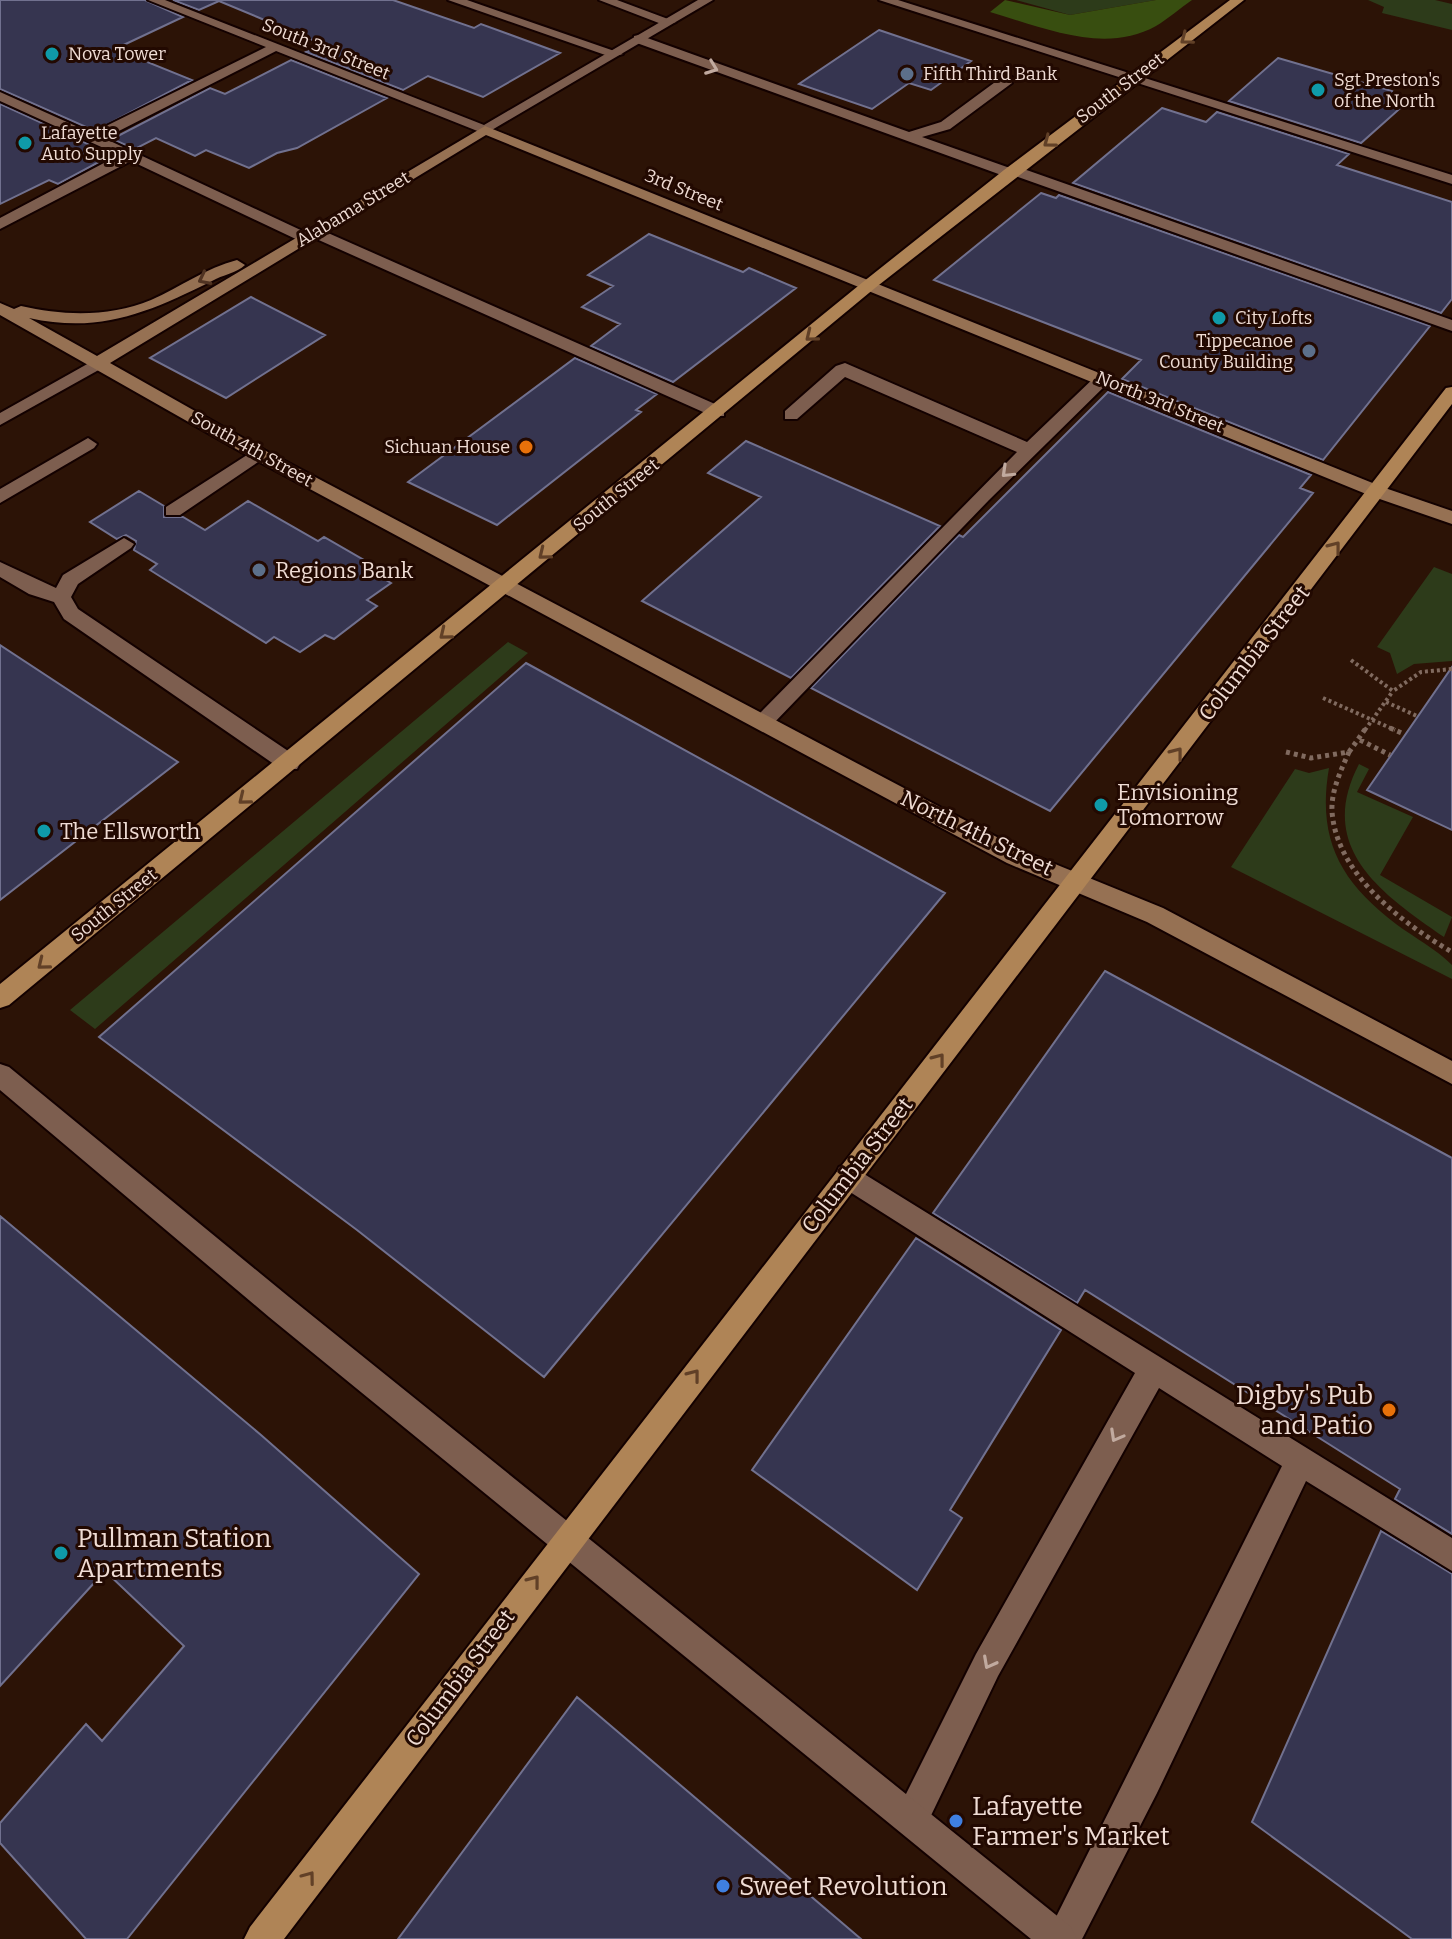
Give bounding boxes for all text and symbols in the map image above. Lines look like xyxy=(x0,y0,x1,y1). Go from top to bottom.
street label: South 3rd Street xyxy=(259,13,393,85)
one-way arrow xyxy=(1180,30,1194,44)
place label: Nova Tower xyxy=(68,43,166,65)
marker: Nova Tower xyxy=(43,45,61,63)
street label: South Street xyxy=(1072,48,1169,128)
one-way arrow xyxy=(704,58,718,75)
place label: Fifth Third Bank xyxy=(923,63,1058,85)
marker: Fifth Third Bank xyxy=(898,65,916,83)
place label: Sgt Preston's of the North xyxy=(1334,69,1440,112)
marker: Sgt Preston's of the North xyxy=(1309,81,1327,99)
place label: Lafayette Auto Supply xyxy=(41,122,143,165)
one-way arrow xyxy=(1043,133,1058,147)
marker: Lafayette Auto Supply xyxy=(16,134,34,152)
street label: 3rd Street xyxy=(642,164,727,216)
street label: Alabama Street xyxy=(292,166,414,252)
one-way arrow xyxy=(198,269,212,285)
place label: City Lofts xyxy=(1235,307,1312,329)
marker: City Lofts xyxy=(1210,309,1228,327)
one-way arrow xyxy=(805,327,820,341)
place label: Tippecanoe County Building xyxy=(1159,330,1293,373)
marker: Tippecanoe County Building xyxy=(1300,342,1318,360)
street label: North 3rd Street xyxy=(1093,366,1228,438)
street label: South 4th Street xyxy=(187,406,317,492)
place label: Sichuan House xyxy=(384,436,510,458)
marker: Sichuan House xyxy=(517,438,535,456)
street label: South Street xyxy=(569,453,664,536)
one-way arrow xyxy=(1002,463,1016,477)
one-way arrow xyxy=(1326,541,1340,556)
one-way arrow xyxy=(539,544,553,559)
place label: Regions Bank xyxy=(275,557,414,584)
marker: Regions Bank xyxy=(250,561,268,579)
street label: Columbia Street xyxy=(1193,580,1315,726)
one-way arrow xyxy=(440,624,454,639)
one-way arrow xyxy=(1167,747,1181,762)
place label: Envisioning Tomorrow xyxy=(1117,779,1238,831)
street label: North 4th Street xyxy=(896,784,1058,882)
one-way arrow xyxy=(239,790,254,804)
marker: Envisioning Tomorrow xyxy=(1092,796,1110,814)
place label: The Ellsworth xyxy=(60,818,201,845)
marker: The Ellsworth xyxy=(35,822,53,840)
street label: South Street xyxy=(67,863,162,946)
one-way arrow xyxy=(37,954,52,968)
one-way arrow xyxy=(929,1053,943,1068)
street label: Columbia Street xyxy=(796,1092,918,1238)
one-way arrow xyxy=(684,1369,698,1384)
place label: Digby's Pub and Patio xyxy=(1236,1380,1373,1441)
marker: Digby's Pub and Patio xyxy=(1380,1401,1398,1419)
one-way arrow xyxy=(1110,1427,1126,1442)
place label: Pullman Station Apartments xyxy=(77,1523,272,1584)
marker: Pullman Station Apartments xyxy=(52,1544,70,1562)
one-way arrow xyxy=(525,1575,539,1590)
street label: Columbia Street xyxy=(400,1604,520,1752)
one-way arrow xyxy=(983,1654,999,1669)
place label: Lafayette Farmer's Market xyxy=(972,1791,1170,1852)
marker: Lafayette Farmer's Market xyxy=(947,1812,965,1830)
one-way arrow xyxy=(300,1871,314,1886)
place label: Sweet Revolution xyxy=(739,1871,948,1902)
marker: Sweet Revolution xyxy=(714,1877,732,1895)

